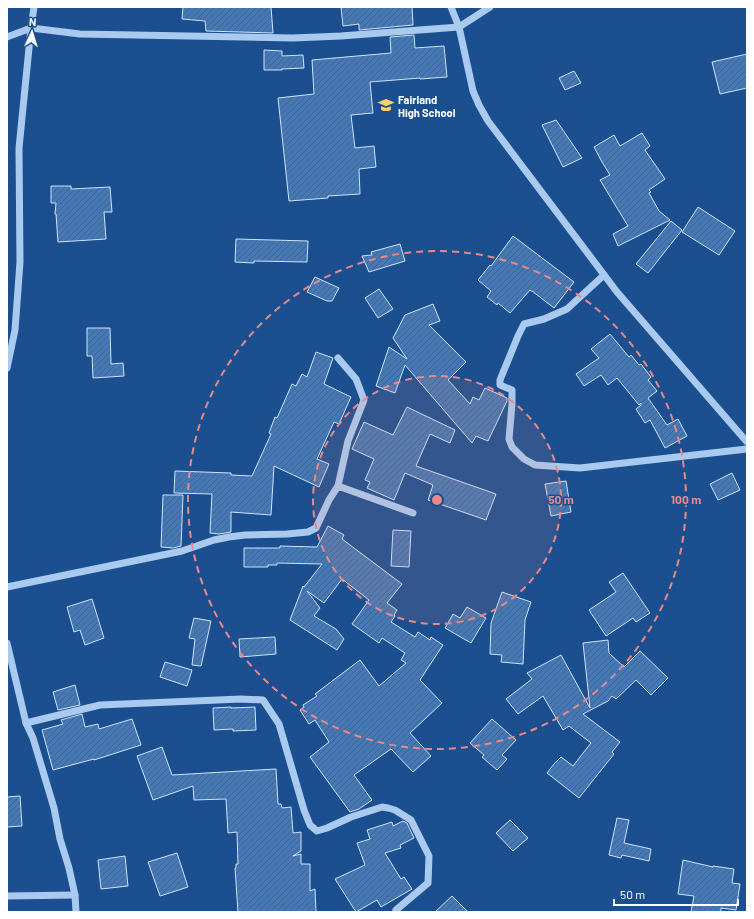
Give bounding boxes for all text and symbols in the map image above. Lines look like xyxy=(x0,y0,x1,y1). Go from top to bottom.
north arrow xyxy=(12,12,52,52)
text: N xyxy=(29,15,37,28)
place label: Fairland High School xyxy=(398,93,456,119)
school or university icon: Fairland High School xyxy=(377,96,395,114)
text: 50 m xyxy=(548,492,574,506)
text: 100 m xyxy=(671,492,701,506)
centre of rings xyxy=(430,493,444,507)
scale bar xyxy=(614,881,738,907)
text: 50 m xyxy=(620,887,645,901)

